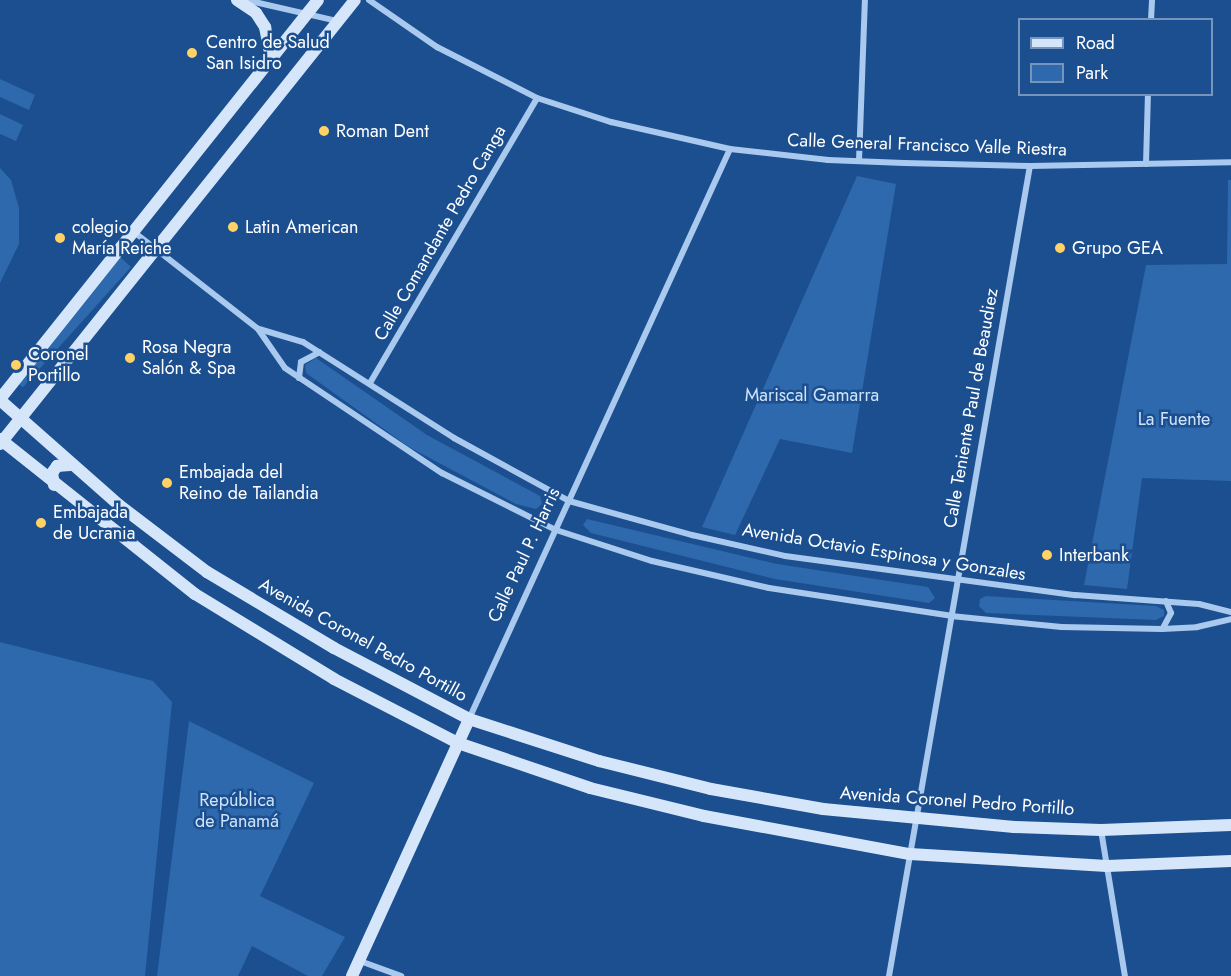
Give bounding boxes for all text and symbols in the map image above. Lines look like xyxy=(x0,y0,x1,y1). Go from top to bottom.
legend xyxy=(1018,18,1213,96)
text: Road xyxy=(1076,30,1115,56)
place label: Centro de Salud San Isidro xyxy=(206,32,330,74)
marker: Centro de Salud San Isidro xyxy=(183,44,201,62)
text: Park xyxy=(1076,60,1108,86)
place label: Roman Dent xyxy=(336,120,429,142)
street label: Calle Comandante Pedro Canga xyxy=(369,122,511,344)
marker: Roman Dent xyxy=(317,124,331,138)
street label: Calle General Francisco Valle Riestra xyxy=(787,129,1067,161)
place label: Latin American xyxy=(245,216,358,238)
place label: colegio María Reiche xyxy=(72,217,172,260)
marker: Latin American xyxy=(226,220,240,234)
marker: colegio María Reiche xyxy=(53,231,67,245)
place label: Grupo GEA xyxy=(1072,237,1163,259)
marker: Grupo GEA xyxy=(1053,241,1067,255)
street label: Calle Teniente Paul de Beaudiez xyxy=(939,286,1003,530)
place label: Rosa Negra Salón & Spa xyxy=(142,337,236,380)
place label: Coronel Portillo xyxy=(28,344,89,386)
marker: Rosa Negra Salón & Spa xyxy=(123,351,137,365)
marker: Coronel Portillo xyxy=(9,358,23,372)
park label: Mariscal Gamarra xyxy=(745,384,879,406)
park label: La Fuente xyxy=(1138,408,1210,430)
place label: Embajada del Reino de Tailandia xyxy=(179,462,318,504)
marker: Embajada del Reino de Tailandia xyxy=(160,476,174,490)
street label: Calle Paul P. Harris xyxy=(483,484,565,626)
place label: Embajada de Ucrania xyxy=(53,502,135,544)
marker: Embajada de Ucrania xyxy=(34,516,48,530)
street label: Avenida Octavio Espinosa y Gonzales xyxy=(741,519,1027,585)
place label: Interbank xyxy=(1059,544,1129,566)
marker: Interbank xyxy=(1040,548,1054,562)
street label: Avenida Coronel Pedro Portillo xyxy=(255,574,471,706)
street label: Avenida Coronel Pedro Portillo xyxy=(839,782,1075,820)
park label: República de Panamá xyxy=(195,790,279,832)

